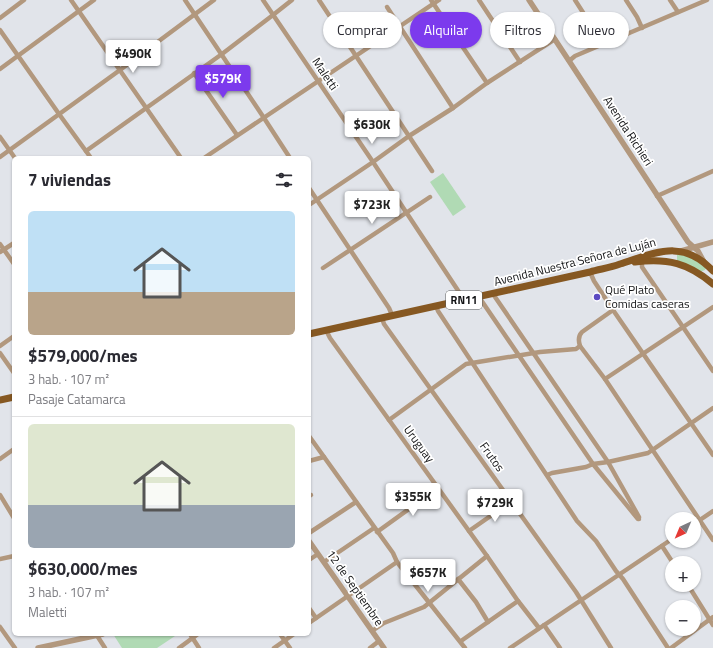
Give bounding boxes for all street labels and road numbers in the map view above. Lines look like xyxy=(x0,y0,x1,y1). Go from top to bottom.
street label: Maletti xyxy=(307,54,343,94)
street label: Avenida Richieri xyxy=(599,92,658,169)
street label: Avenida Nuestra Señora de Luján xyxy=(492,232,658,291)
road number: RN11 xyxy=(446,291,482,309)
street label: Uruguay xyxy=(399,421,440,467)
street label: Frutos xyxy=(475,438,510,476)
street label: 12 de Septiembre xyxy=(322,546,389,630)

